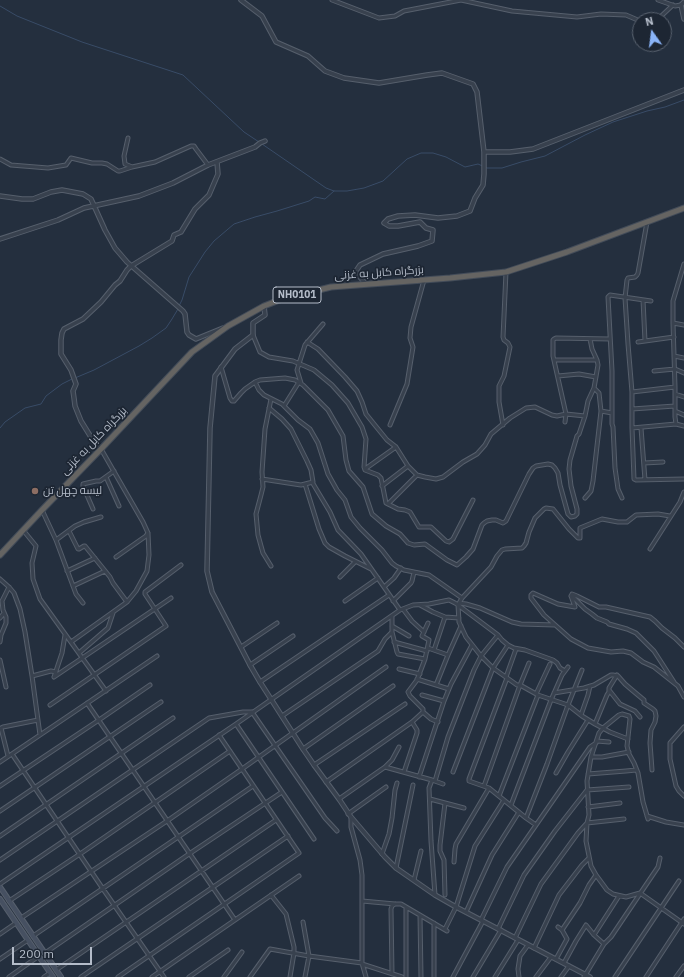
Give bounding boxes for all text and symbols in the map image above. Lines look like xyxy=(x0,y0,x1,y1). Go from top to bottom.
north arrow xyxy=(632,12,672,52)
text: N xyxy=(644,14,655,29)
street label: بزرگراه کابل به غزنی xyxy=(334,263,424,283)
road number: NH0101 xyxy=(273,287,321,303)
street label: بزرگراه کابل به غزنی xyxy=(58,404,130,478)
place label: لیسه چهل تن xyxy=(43,484,102,498)
marker: لیسه چهل تن xyxy=(30,486,40,496)
scale bar xyxy=(14,939,94,965)
text: 200 m xyxy=(19,946,54,961)

